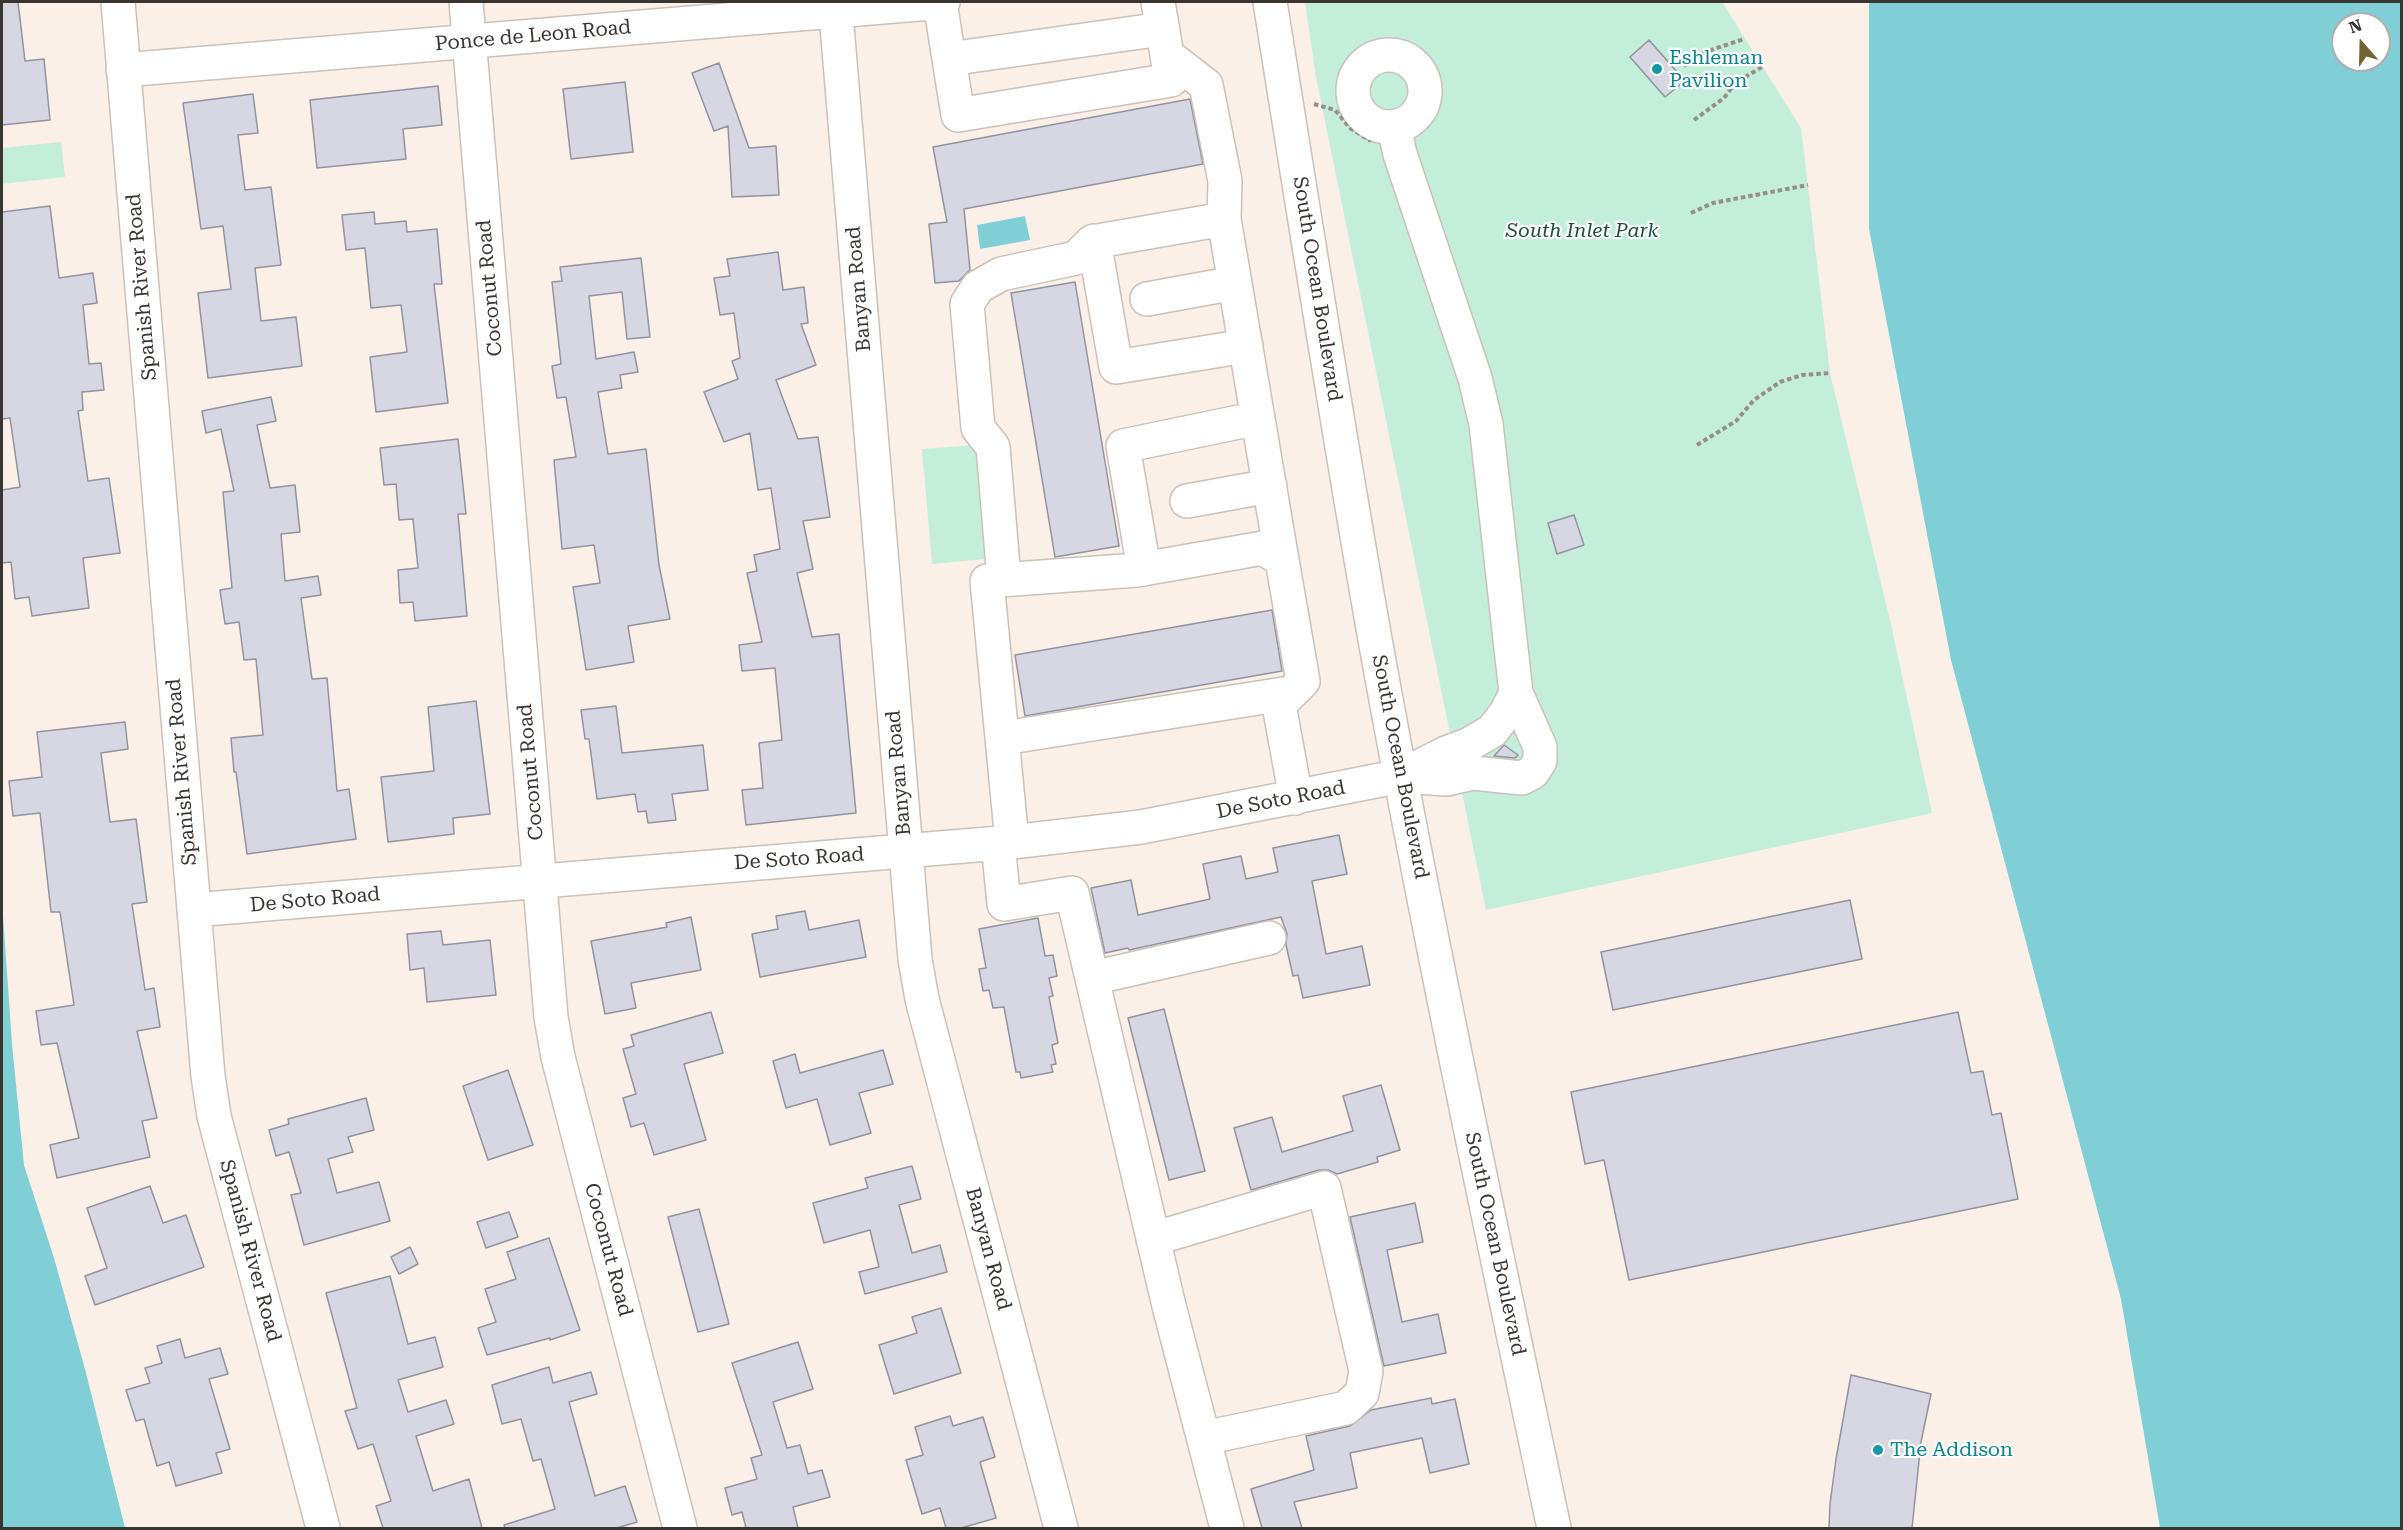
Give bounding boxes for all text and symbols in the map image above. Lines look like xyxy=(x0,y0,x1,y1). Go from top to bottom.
north arrow xyxy=(2331,12,2391,72)
street label: Ponce de Leon Road xyxy=(434,15,632,57)
text: N xyxy=(2346,15,2364,38)
place label: Eshleman Pavilion xyxy=(1669,46,1763,93)
marker: Eshleman Pavilion xyxy=(1650,62,1664,76)
street label: South Ocean Boulevard xyxy=(1287,175,1347,403)
street label: Spanish River Road xyxy=(122,192,162,382)
street label: Coconut Road xyxy=(472,219,508,357)
park label: South Inlet Park xyxy=(1506,219,1658,243)
street label: Banyan Road xyxy=(842,225,876,353)
street label: South Ocean Boulevard xyxy=(1366,653,1434,881)
street label: Spanish River Road xyxy=(162,677,202,867)
street label: Coconut Road xyxy=(513,703,549,841)
street label: Banyan Road xyxy=(882,709,916,837)
street label: De Soto Road xyxy=(1215,776,1347,824)
street label: De Soto Road xyxy=(733,842,865,876)
street label: De Soto Road xyxy=(249,882,381,918)
street label: South Ocean Boulevard xyxy=(1460,1130,1530,1358)
street label: Spanish River Road xyxy=(214,1157,286,1345)
street label: Coconut Road xyxy=(579,1181,637,1319)
street label: Banyan Road xyxy=(960,1185,1016,1313)
place label: The Addison xyxy=(1890,1438,2013,1462)
marker: The Addison xyxy=(1871,1443,1885,1457)

